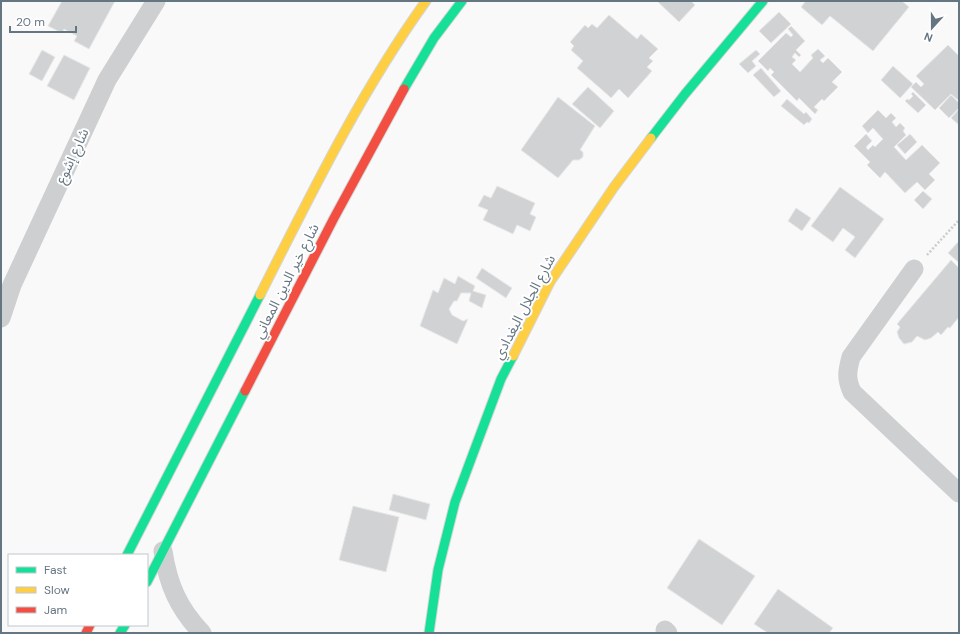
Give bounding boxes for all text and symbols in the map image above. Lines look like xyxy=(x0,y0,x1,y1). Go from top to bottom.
scale bar xyxy=(10,8,76,34)
north arrow xyxy=(912,8,952,48)
text: 20 m xyxy=(16,14,45,30)
text: N xyxy=(922,29,935,45)
street label: شارع إشوع xyxy=(51,125,94,187)
street label: شارع خير الدين المعاني xyxy=(249,220,325,343)
street label: شارع الجلال البغدادي xyxy=(489,252,561,363)
legend xyxy=(8,554,148,626)
text: Fast xyxy=(44,562,67,578)
text: Slow xyxy=(44,582,70,598)
text: Jam xyxy=(44,602,67,618)

